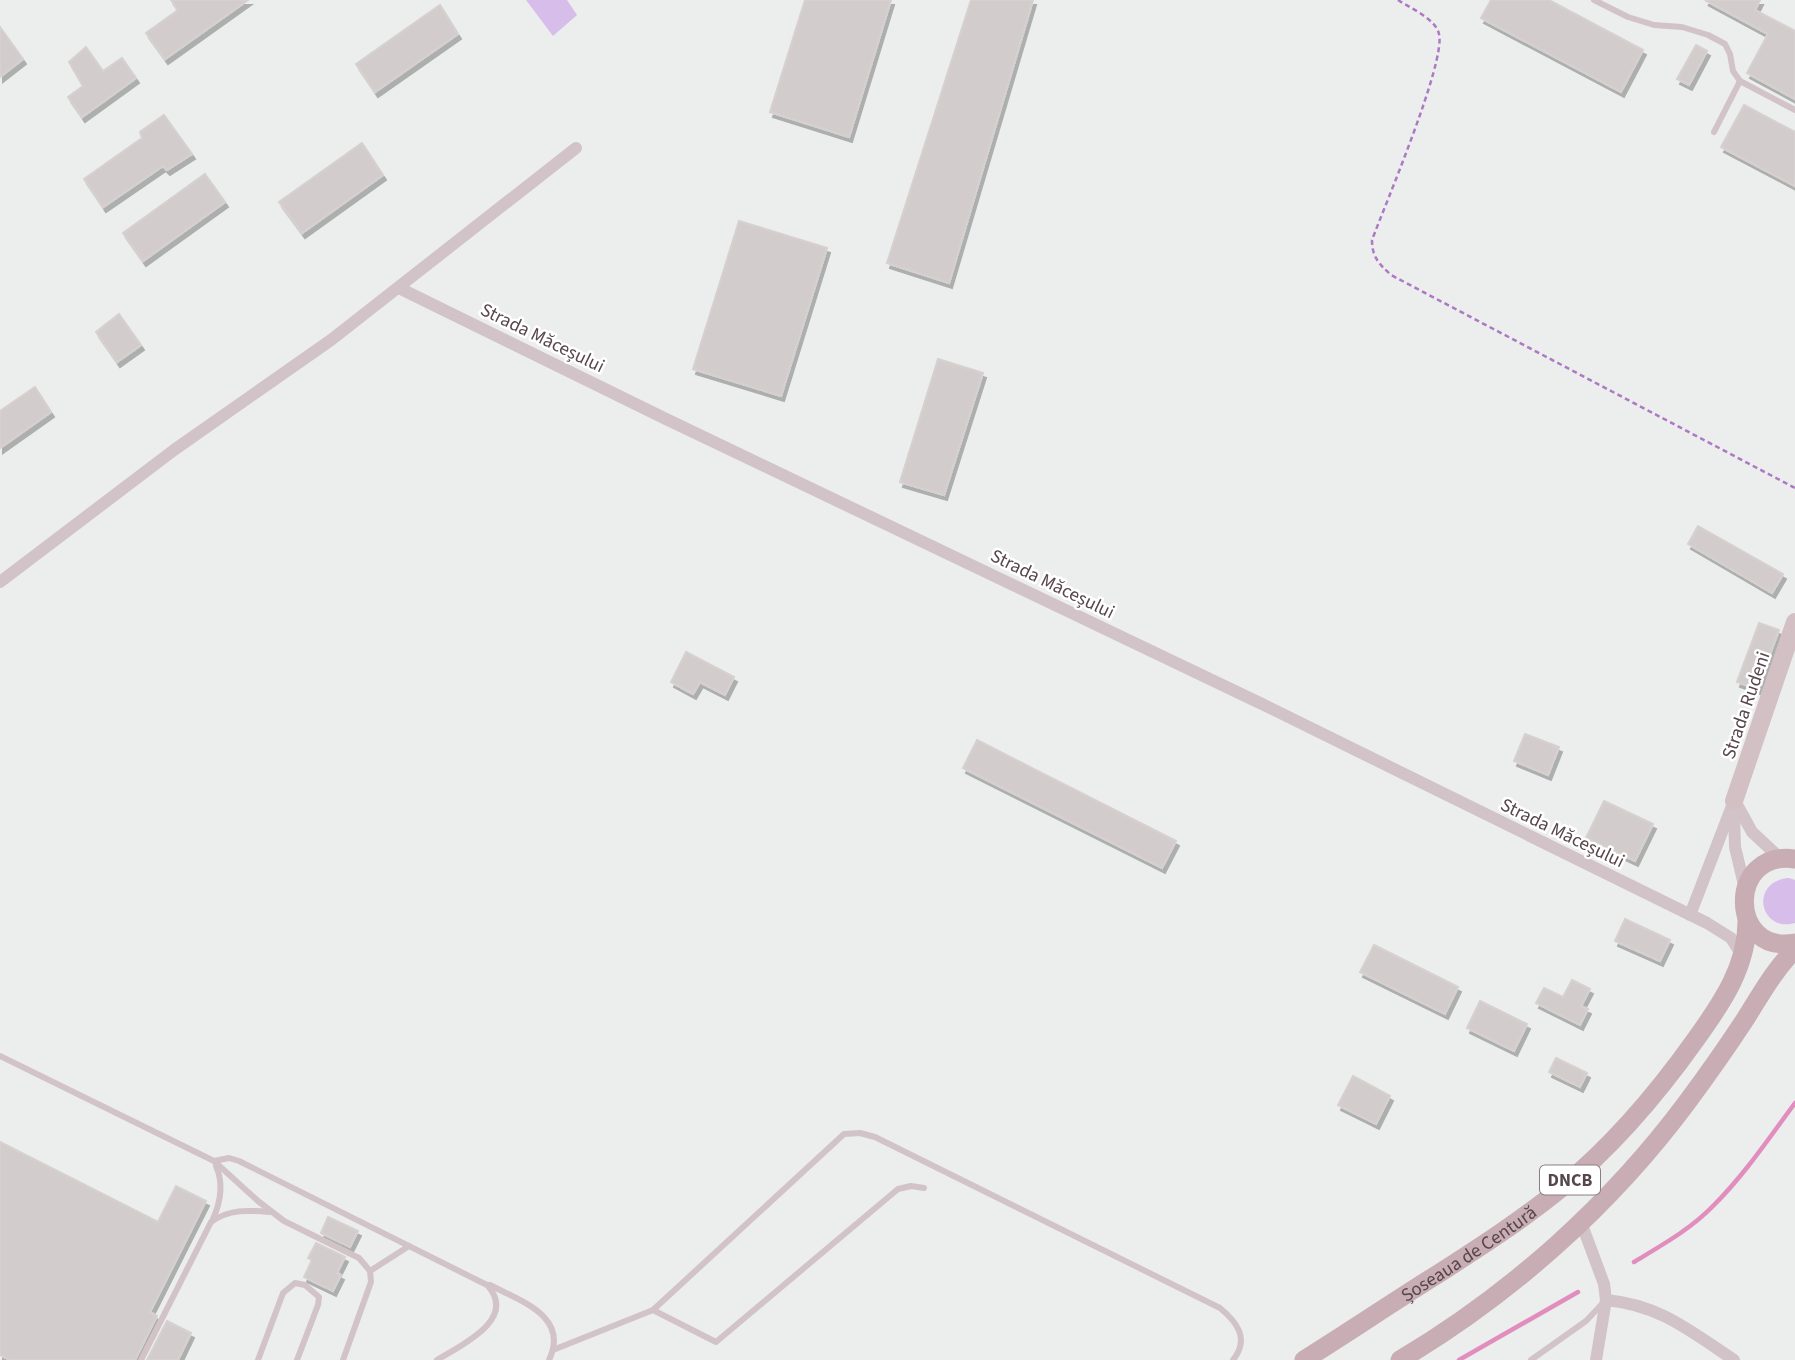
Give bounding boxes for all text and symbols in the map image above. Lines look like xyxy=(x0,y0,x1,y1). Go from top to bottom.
street label: Strada Măceșului xyxy=(476,297,609,380)
street label: Strada Măceșului xyxy=(986,543,1119,626)
street label: Strada Rudeni xyxy=(1715,648,1777,763)
street label: Strada Măceșului xyxy=(1496,792,1629,875)
road number: DNCB xyxy=(1540,1166,1600,1195)
street label: Șoseaua de Centură xyxy=(1396,1200,1543,1309)

